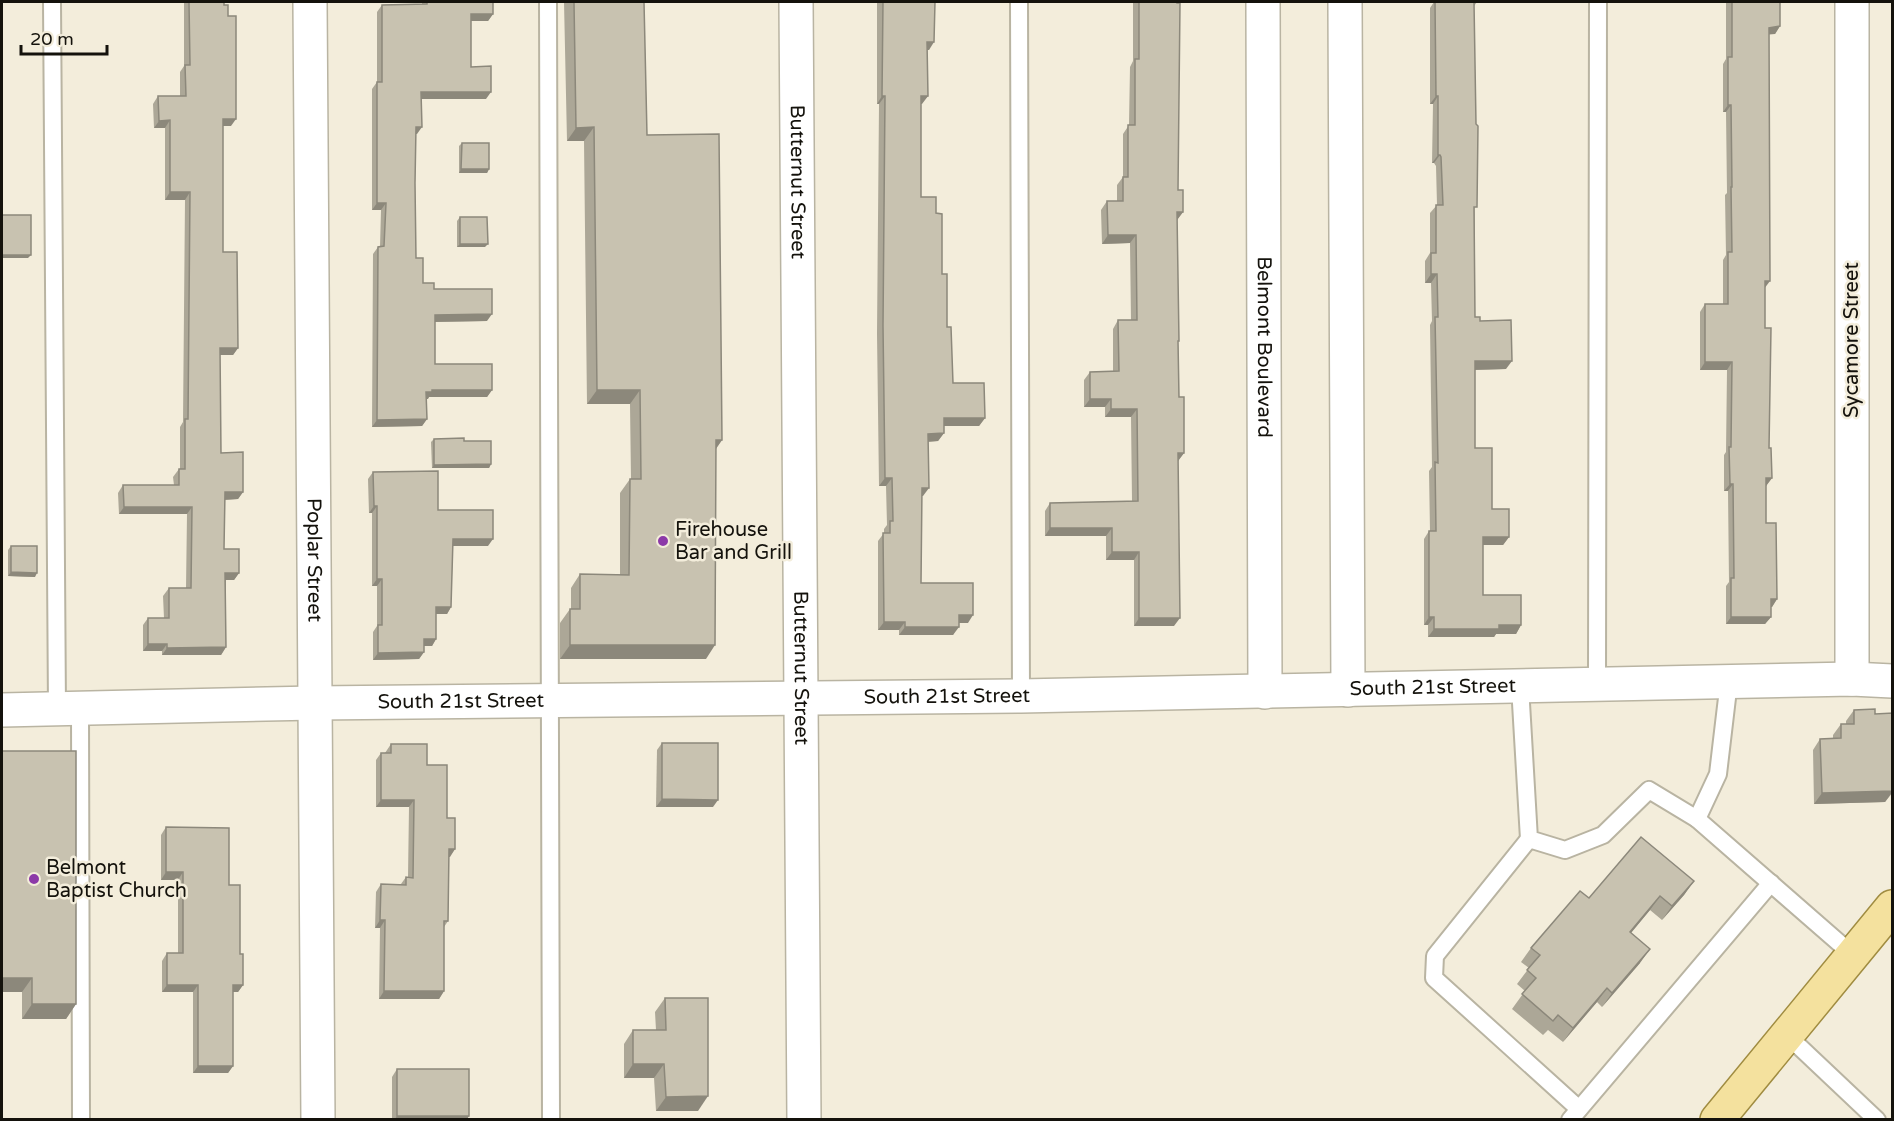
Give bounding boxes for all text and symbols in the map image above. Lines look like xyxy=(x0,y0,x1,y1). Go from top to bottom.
scale bar xyxy=(21,18,106,56)
text: 20 m xyxy=(30,28,74,50)
street label: Butternut Street xyxy=(785,105,810,260)
street label: Belmont Boulevard xyxy=(1252,256,1276,438)
street label: Sycamore Street xyxy=(1840,262,1864,418)
street label: Poplar Street xyxy=(302,498,326,623)
place label: Firehouse Bar and Grill xyxy=(675,518,792,565)
marker: Firehouse Bar and Grill xyxy=(656,534,670,548)
street label: Butternut Street xyxy=(788,591,813,746)
street label: South 21st Street xyxy=(1349,674,1517,701)
street label: South 21st Street xyxy=(864,684,1031,710)
street label: South 21st Street xyxy=(378,689,545,714)
place label: Belmont Baptist Church xyxy=(46,856,187,903)
marker: Belmont Baptist Church xyxy=(27,872,41,886)

